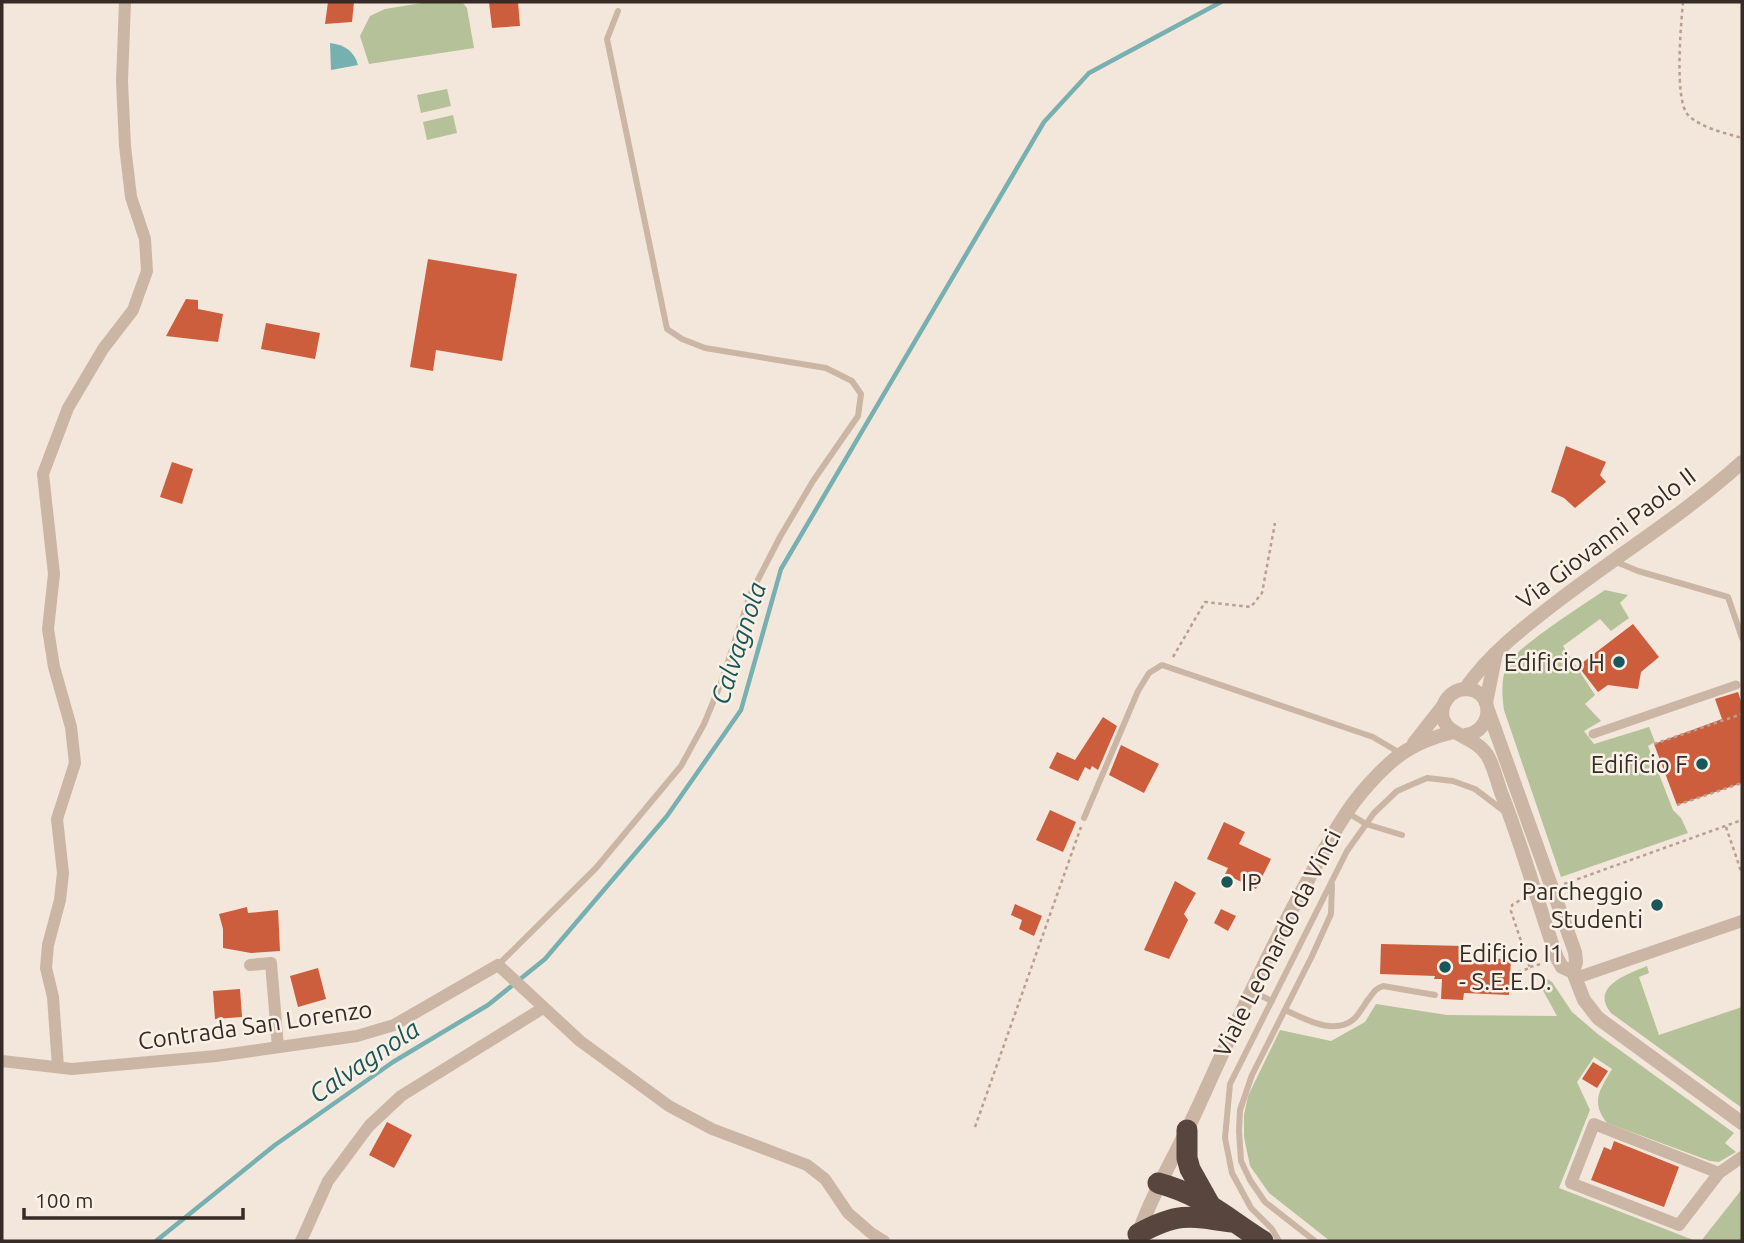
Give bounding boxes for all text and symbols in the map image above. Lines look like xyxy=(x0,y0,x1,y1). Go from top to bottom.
street label: Via Giovanni Paolo II xyxy=(1511,462,1701,614)
water label: Calvagnola xyxy=(705,578,771,708)
place label: Edificio H xyxy=(1504,649,1605,676)
marker: Edificio H xyxy=(1611,654,1627,670)
place label: Edificio F xyxy=(1591,751,1688,778)
marker: Edificio F xyxy=(1694,756,1710,772)
street label: Viale Leonardo da Vinci xyxy=(1208,825,1346,1061)
place label: IP xyxy=(1241,869,1262,896)
marker: IP xyxy=(1219,874,1235,890)
place label: Parcheggio Studenti xyxy=(1522,878,1643,933)
marker: Parcheggio Studenti xyxy=(1649,897,1665,913)
place label: Edificio I1 - S.E.E.D. xyxy=(1459,940,1563,995)
marker: Edificio I1 - S.E.E.D. xyxy=(1437,959,1453,975)
street label: Contrada San Lorenzo xyxy=(136,995,374,1055)
water label: Calvagnola xyxy=(303,1014,425,1108)
scale bar xyxy=(24,1176,243,1220)
text: 100 m xyxy=(35,1188,93,1212)

